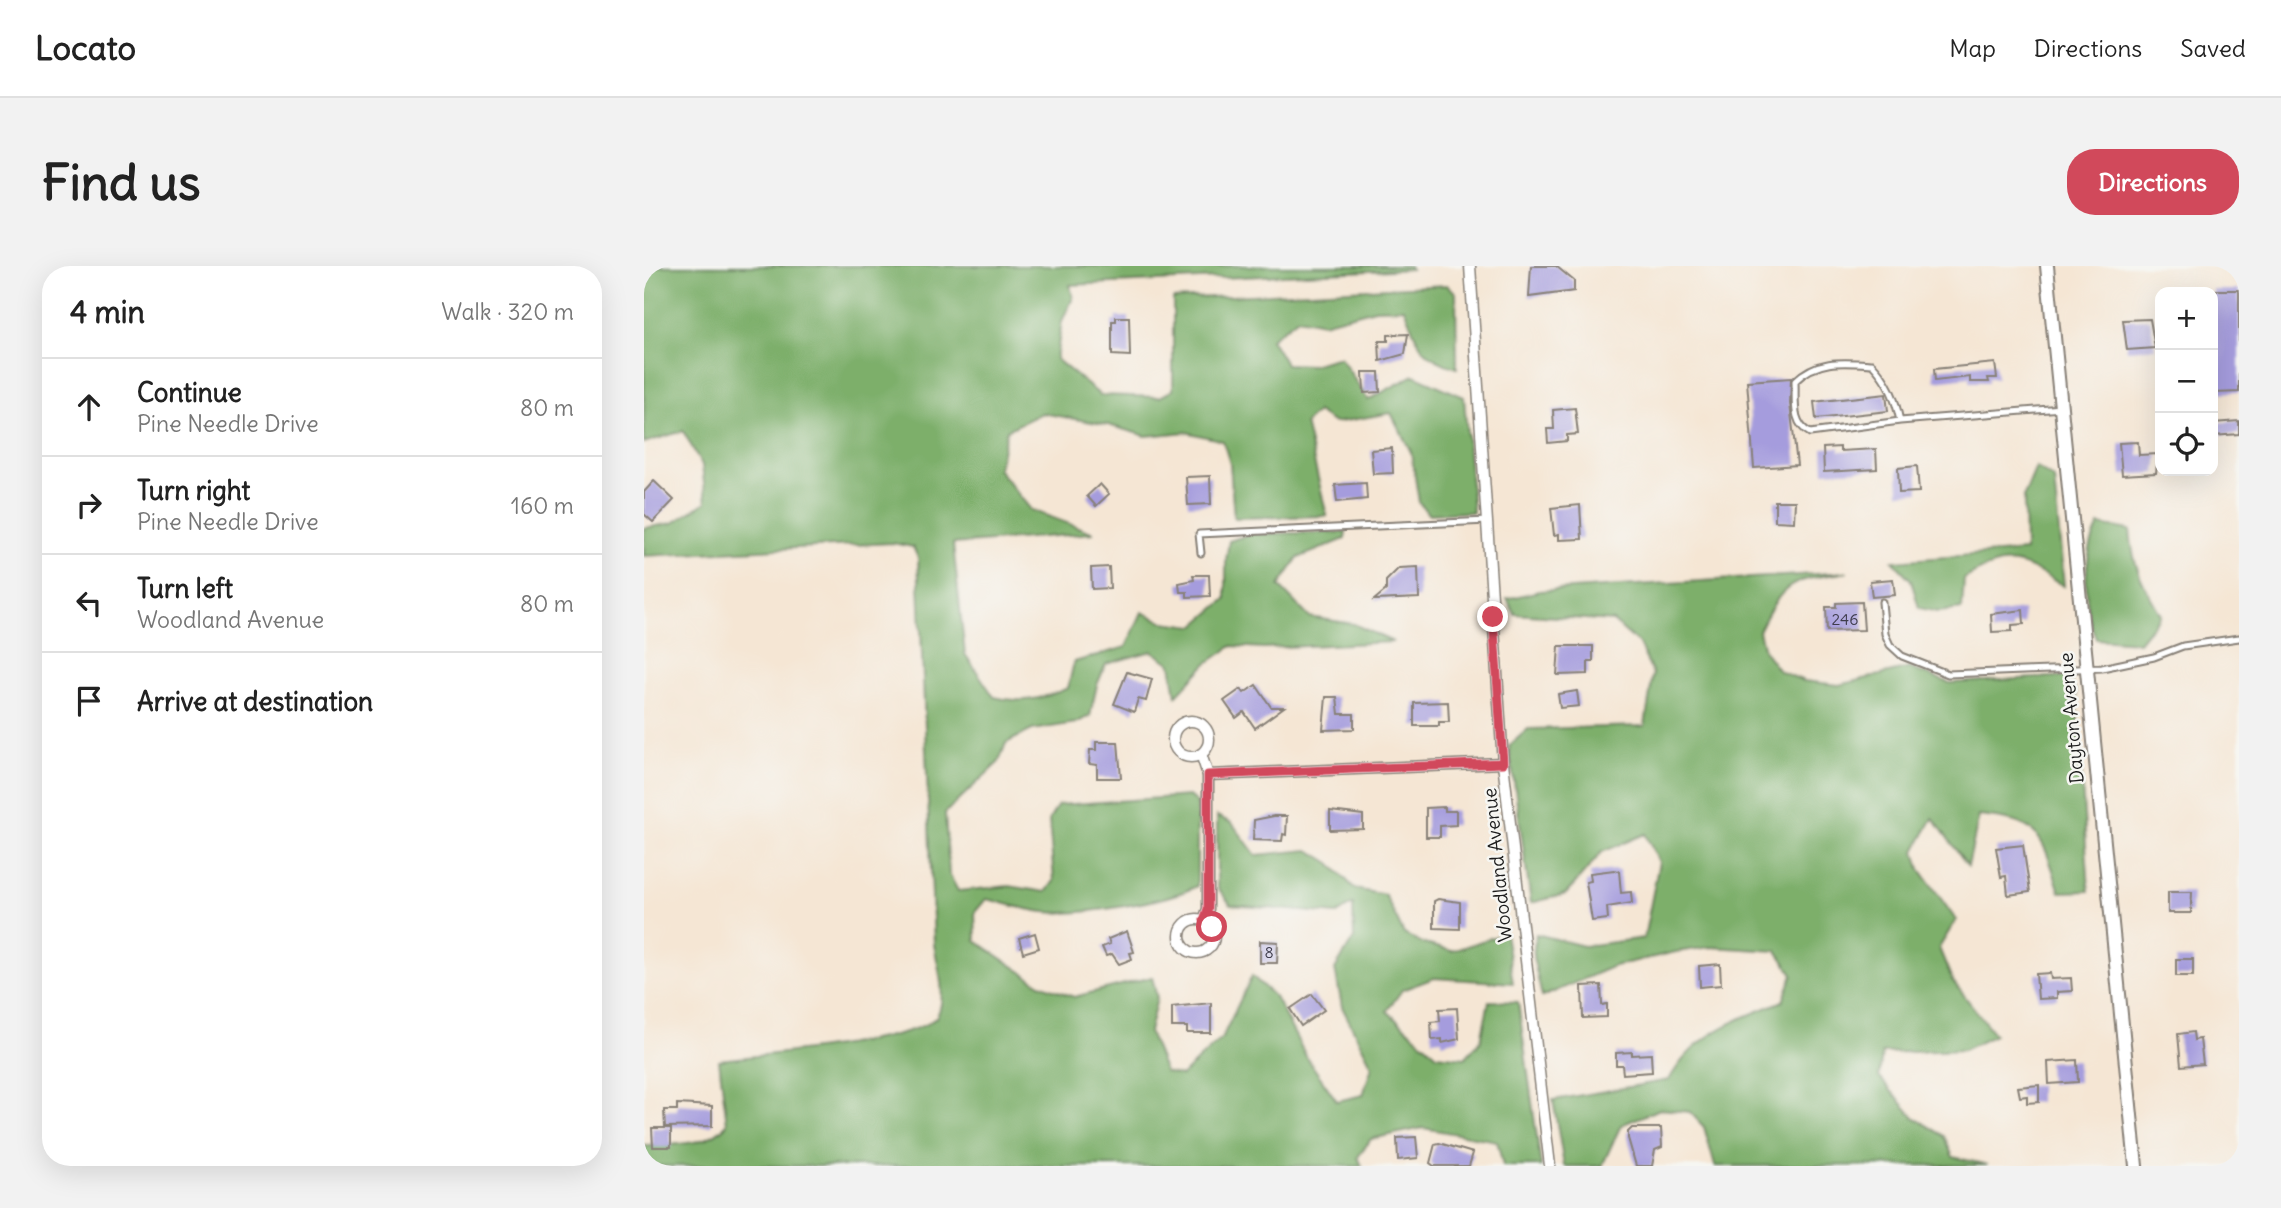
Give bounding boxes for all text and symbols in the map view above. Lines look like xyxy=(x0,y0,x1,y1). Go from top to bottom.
text: Locato xyxy=(35,27,136,69)
text: Map xyxy=(1949,33,1996,63)
text: Directions xyxy=(2034,33,2142,63)
text: Saved xyxy=(2180,33,2246,63)
button: Directions xyxy=(2067,149,2239,215)
text: Find us xyxy=(42,152,200,213)
map controls xyxy=(2155,287,2218,476)
button: + xyxy=(2155,287,2218,350)
text: 4 min xyxy=(70,293,145,331)
text: Walk · 320 m xyxy=(441,297,574,326)
button: − xyxy=(2155,350,2218,413)
text: Continue xyxy=(137,376,242,409)
icon: ahead xyxy=(70,388,108,426)
text: 80 m xyxy=(520,393,574,422)
text: Pine Needle Drive xyxy=(137,409,319,438)
button: locate xyxy=(2155,413,2218,476)
text: Turn right xyxy=(137,474,250,507)
icon: right xyxy=(70,486,108,524)
text: 160 m xyxy=(511,491,574,520)
text: Pine Needle Drive xyxy=(137,507,319,536)
text: Turn left xyxy=(137,572,233,605)
icon: left xyxy=(70,584,108,622)
text: 80 m xyxy=(520,589,574,618)
route end xyxy=(1477,601,1508,632)
text: Woodland Avenue xyxy=(137,605,324,634)
house number: 246 xyxy=(1832,609,1859,629)
street label: Dayton Avenue xyxy=(2053,652,2089,784)
icon: arrive xyxy=(70,682,108,720)
text: Arrive at destination xyxy=(137,685,373,718)
street label: Woodland Avenue xyxy=(1477,787,1517,943)
route start xyxy=(1196,911,1227,942)
house number: 8 xyxy=(1264,942,1274,962)

